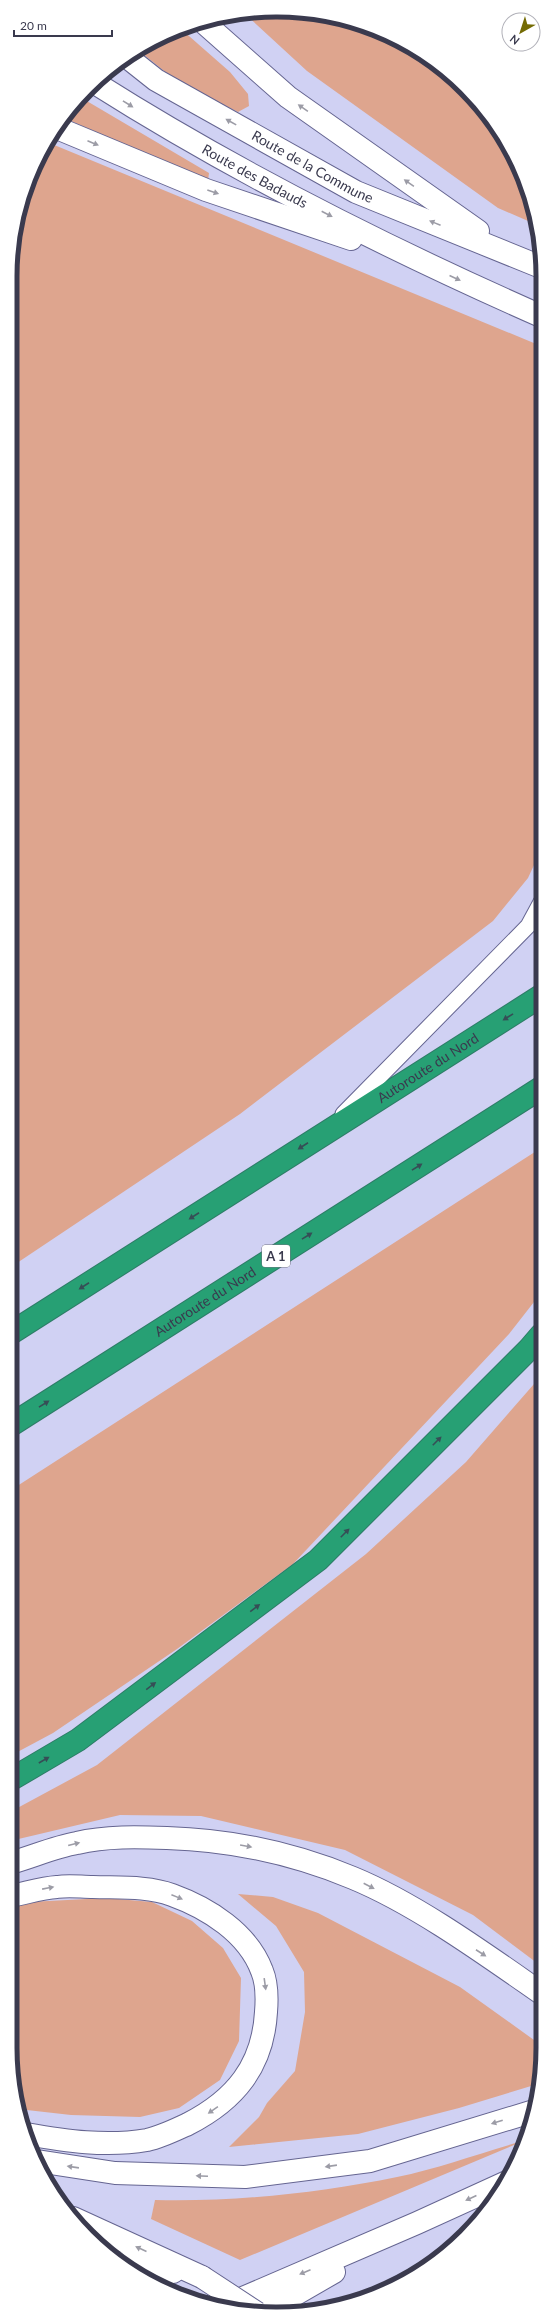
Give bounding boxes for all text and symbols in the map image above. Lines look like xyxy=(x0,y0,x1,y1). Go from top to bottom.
scale bar xyxy=(14,12,112,38)
north arrow xyxy=(501,12,541,52)
text: 20 m xyxy=(20,18,47,33)
text: N xyxy=(507,32,522,48)
one-way arrow xyxy=(123,100,133,108)
one-way arrow xyxy=(298,104,309,112)
one-way arrow xyxy=(225,119,237,126)
street label: Route de la Commune xyxy=(249,126,376,206)
one-way arrow xyxy=(87,139,99,146)
street label: Route des Badauds xyxy=(199,140,311,211)
one-way arrow xyxy=(404,179,414,187)
one-way arrow xyxy=(207,189,219,195)
one-way arrow xyxy=(322,211,333,218)
one-way arrow xyxy=(429,220,441,226)
one-way arrow xyxy=(450,275,461,281)
one-way arrow xyxy=(503,1013,513,1021)
street label: Autoroute du Nord xyxy=(374,1029,482,1106)
one-way arrow xyxy=(298,1142,308,1150)
one-way arrow xyxy=(411,1163,422,1170)
one-way arrow xyxy=(188,1212,199,1220)
one-way arrow xyxy=(301,1233,313,1240)
road number: A 1 xyxy=(262,1245,290,1267)
street label: Autoroute du Nord xyxy=(151,1263,259,1340)
one-way arrow xyxy=(79,1282,89,1290)
one-way arrow xyxy=(39,1400,49,1408)
one-way arrow xyxy=(432,1436,442,1446)
one-way arrow xyxy=(340,1528,350,1538)
one-way arrow xyxy=(249,1604,260,1612)
one-way arrow xyxy=(145,1682,156,1690)
one-way arrow xyxy=(38,1757,50,1764)
one-way arrow xyxy=(68,1841,80,1847)
one-way arrow xyxy=(240,1843,252,1849)
one-way arrow xyxy=(364,1883,375,1889)
one-way arrow xyxy=(42,1885,55,1891)
one-way arrow xyxy=(172,1894,184,1900)
one-way arrow xyxy=(475,1949,487,1956)
one-way arrow xyxy=(262,1978,268,1991)
one-way arrow xyxy=(208,2106,218,2114)
one-way arrow xyxy=(490,2120,502,2126)
one-way arrow xyxy=(325,2163,337,2169)
one-way arrow xyxy=(67,2164,79,2170)
one-way arrow xyxy=(195,2173,208,2179)
one-way arrow xyxy=(466,2195,477,2201)
one-way arrow xyxy=(135,2246,147,2252)
one-way arrow xyxy=(299,2269,310,2275)

